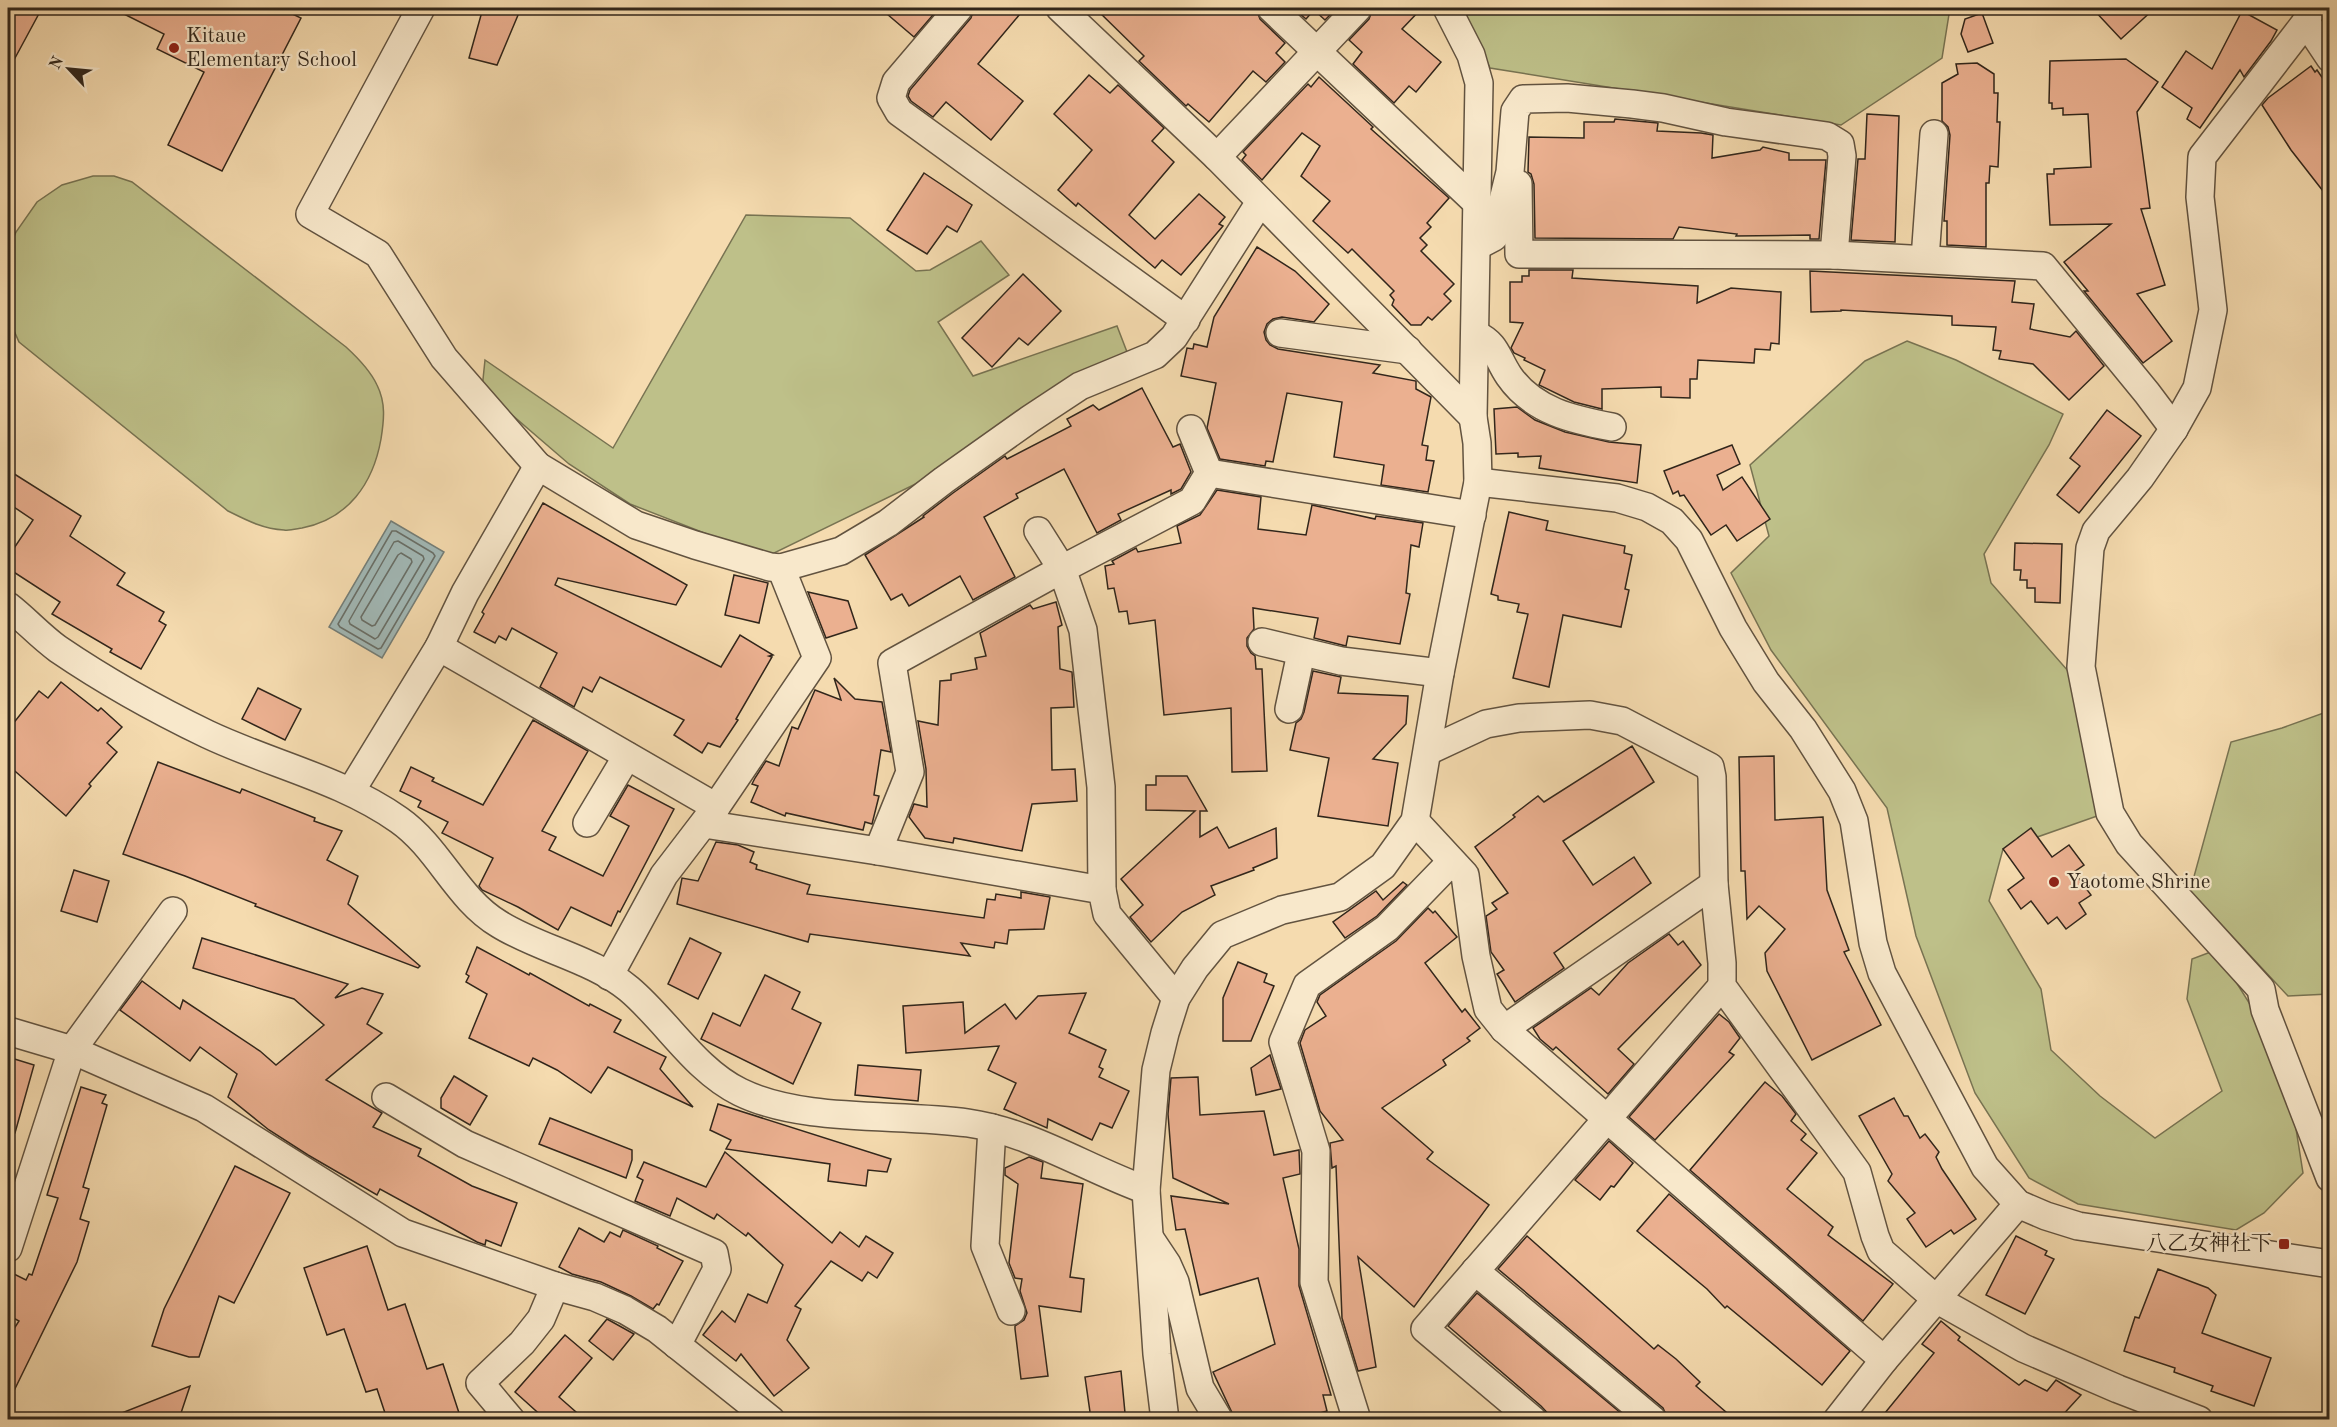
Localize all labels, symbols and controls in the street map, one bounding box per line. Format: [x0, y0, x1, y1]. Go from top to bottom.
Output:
place label: Kitaue Elementary School [186, 26, 357, 71]
north arrow [39, 39, 99, 99]
marker: Kitaue Elementary School [167, 41, 181, 55]
text: N [47, 54, 68, 72]
place label: Yaotome Shrine [2066, 872, 2210, 893]
marker: Yaotome Shrine [2047, 875, 2061, 889]
place label: 八乙女神社下 [2146, 1232, 2272, 1255]
marker: 八乙女神社下 [2277, 1237, 2291, 1251]

